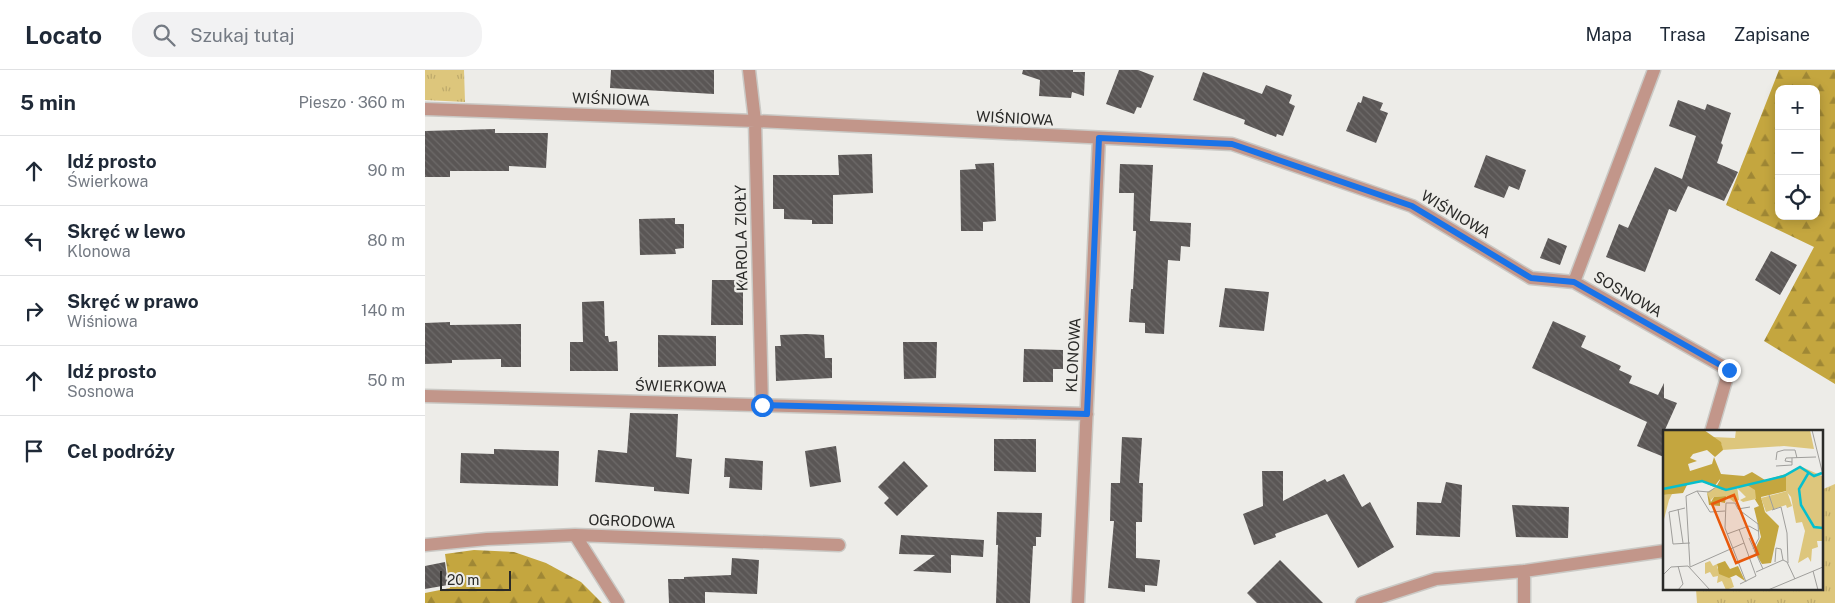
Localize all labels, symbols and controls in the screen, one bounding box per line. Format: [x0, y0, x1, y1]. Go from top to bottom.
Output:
search box [132, 12, 482, 57]
text: Locato [25, 21, 102, 49]
icon: search [150, 21, 178, 49]
text: Szukaj tutaj [190, 24, 295, 46]
text: Mapa [1585, 24, 1632, 45]
text: Trasa [1660, 24, 1706, 45]
text: Zapisane [1734, 24, 1810, 45]
map controls [1775, 85, 1820, 220]
button: + [1775, 85, 1820, 130]
street label: WIŚNIOWA [572, 88, 651, 109]
text: 5 min [20, 90, 76, 115]
text: Pieszo · 360 m [299, 93, 405, 112]
street label: WIŚNIOWA [976, 106, 1055, 129]
button: − [1775, 130, 1820, 175]
text: Idź prosto [67, 150, 157, 172]
icon: ahead [20, 157, 48, 185]
text: 90 m [368, 161, 405, 180]
text: Świerkowa [67, 172, 148, 191]
button: locate [1775, 175, 1820, 220]
street label: KAROLA ZIOŁY [732, 185, 750, 291]
street label: WIŚNIOWA [1418, 186, 1495, 242]
text: Skręć w lewo [67, 220, 186, 242]
icon: left [20, 227, 48, 255]
text: 80 m [367, 231, 405, 250]
text: Klonowa [67, 242, 131, 261]
street label: SOSNOWA [1591, 268, 1666, 321]
text: Skręć w prawo [67, 290, 199, 312]
icon: right [20, 297, 48, 325]
text: 140 m [361, 301, 405, 320]
text: Wiśniowa [67, 312, 138, 331]
street label: KLONOWA [1063, 317, 1083, 393]
route end [1718, 359, 1741, 382]
text: Idź prosto [67, 360, 157, 382]
icon: ahead [20, 367, 48, 395]
text: 50 m [367, 371, 405, 390]
street label: ŚWIERKOWA [635, 376, 728, 395]
text: Sosnowa [67, 382, 134, 401]
route start [751, 394, 774, 417]
inset map [1663, 430, 1823, 590]
icon: arrive [20, 437, 48, 465]
text: Cel podróży [67, 440, 175, 462]
street label: OGRODOWA [588, 511, 676, 531]
scale bar [440, 568, 511, 591]
text: 20 m [447, 572, 479, 588]

